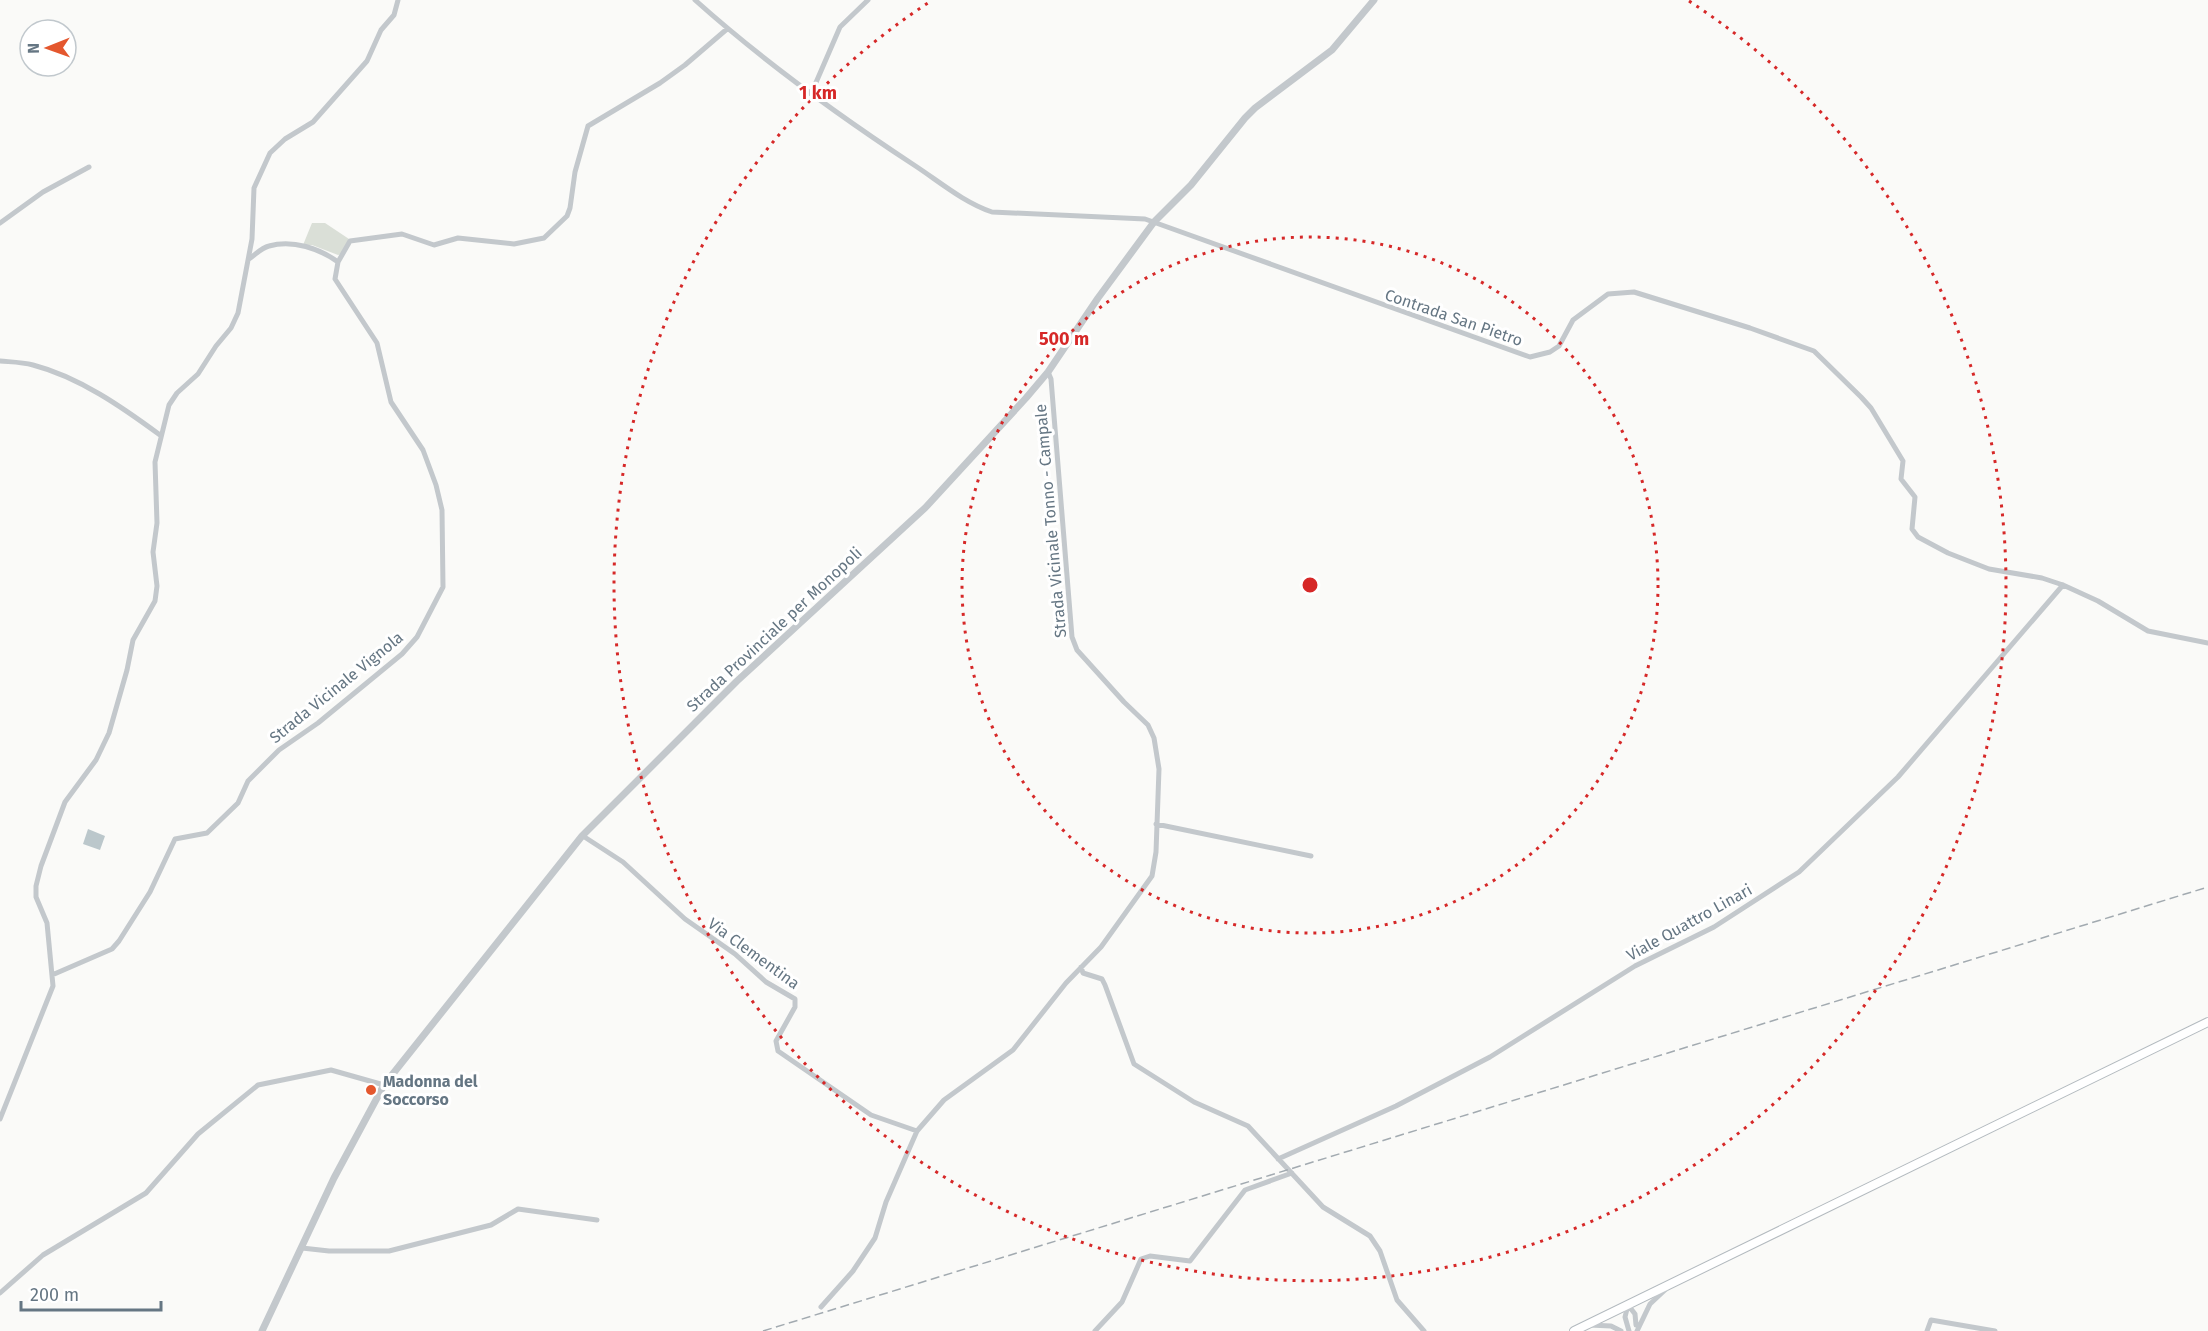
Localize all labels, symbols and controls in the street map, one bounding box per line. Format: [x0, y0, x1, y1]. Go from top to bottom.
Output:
north arrow [18, 18, 78, 78]
text: N [24, 43, 43, 54]
text: 1 km [799, 82, 837, 104]
street label: Contrada San Pietro [1382, 285, 1525, 350]
text: 500 m [1039, 328, 1089, 350]
street label: Strada Vicinale Tonno - Campale [1031, 403, 1070, 639]
street label: Strada Provinciale per Monopoli [683, 543, 866, 716]
centre of rings [1300, 575, 1320, 595]
street label: Strada Vicinale Vignola [266, 628, 407, 747]
street label: Viale Quattro Linari [1623, 880, 1755, 965]
street label: Via Clementina [704, 914, 803, 993]
place label: Madonna del Soccorso [383, 1072, 478, 1109]
marker: Madonna del Soccorso [364, 1083, 378, 1097]
scale bar [21, 1274, 160, 1312]
text: 200 m [30, 1284, 79, 1306]

